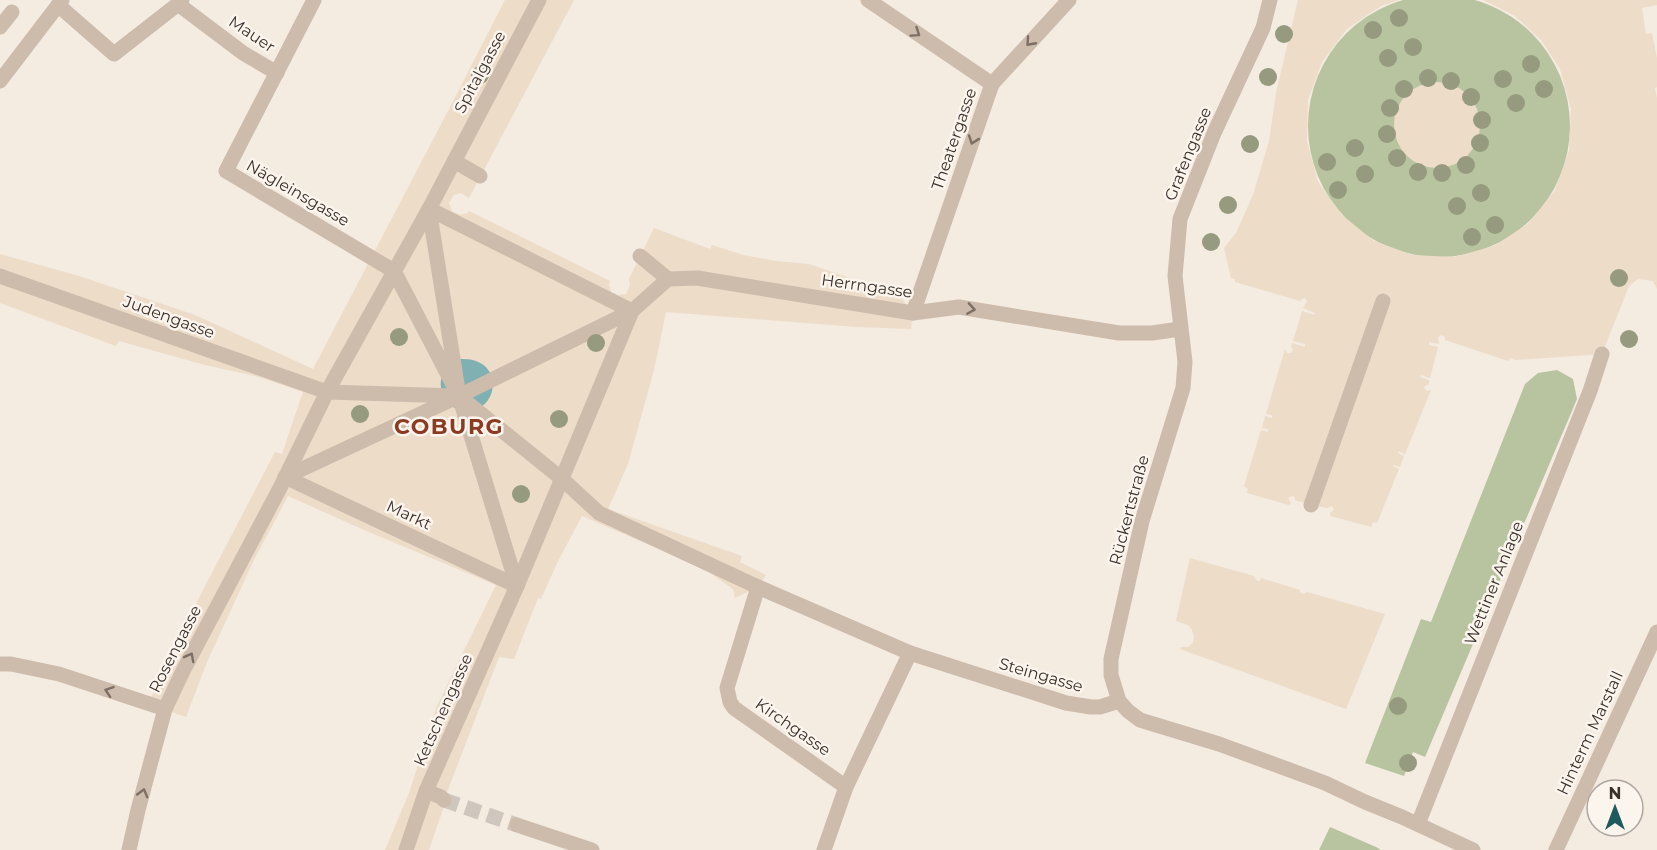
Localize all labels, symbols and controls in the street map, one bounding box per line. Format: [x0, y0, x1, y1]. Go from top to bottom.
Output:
street label: Mauer [225, 12, 279, 56]
one-way arrow [910, 26, 921, 37]
street label: Spitalgasse [450, 28, 510, 116]
one-way arrow [1026, 36, 1037, 46]
street label: Theatergasse [928, 85, 980, 193]
street label: Grafengasse [1161, 105, 1215, 203]
one-way arrow [967, 134, 980, 144]
street label: Nägleinsgasse [243, 156, 353, 230]
street label: Herrngasse [820, 270, 914, 302]
street label: Judengasse [120, 291, 217, 342]
one-way arrow [966, 302, 975, 314]
district label: COBURG [394, 413, 504, 440]
street label: Rückertstraße [1105, 453, 1153, 567]
street label: Markt [384, 496, 435, 534]
street label: Wettiner Anlage [1461, 519, 1527, 647]
street label: Rosengasse [145, 602, 205, 696]
street label: Ketschengasse [410, 651, 476, 769]
one-way arrow [183, 652, 194, 663]
street label: Steingasse [997, 654, 1085, 696]
street label: Hinterm Marstall [1553, 668, 1627, 798]
one-way arrow [104, 686, 115, 698]
street label: Kirchgasse [752, 694, 834, 760]
north arrow [1585, 778, 1645, 838]
text: N [1609, 784, 1621, 803]
one-way arrow [135, 788, 148, 798]

